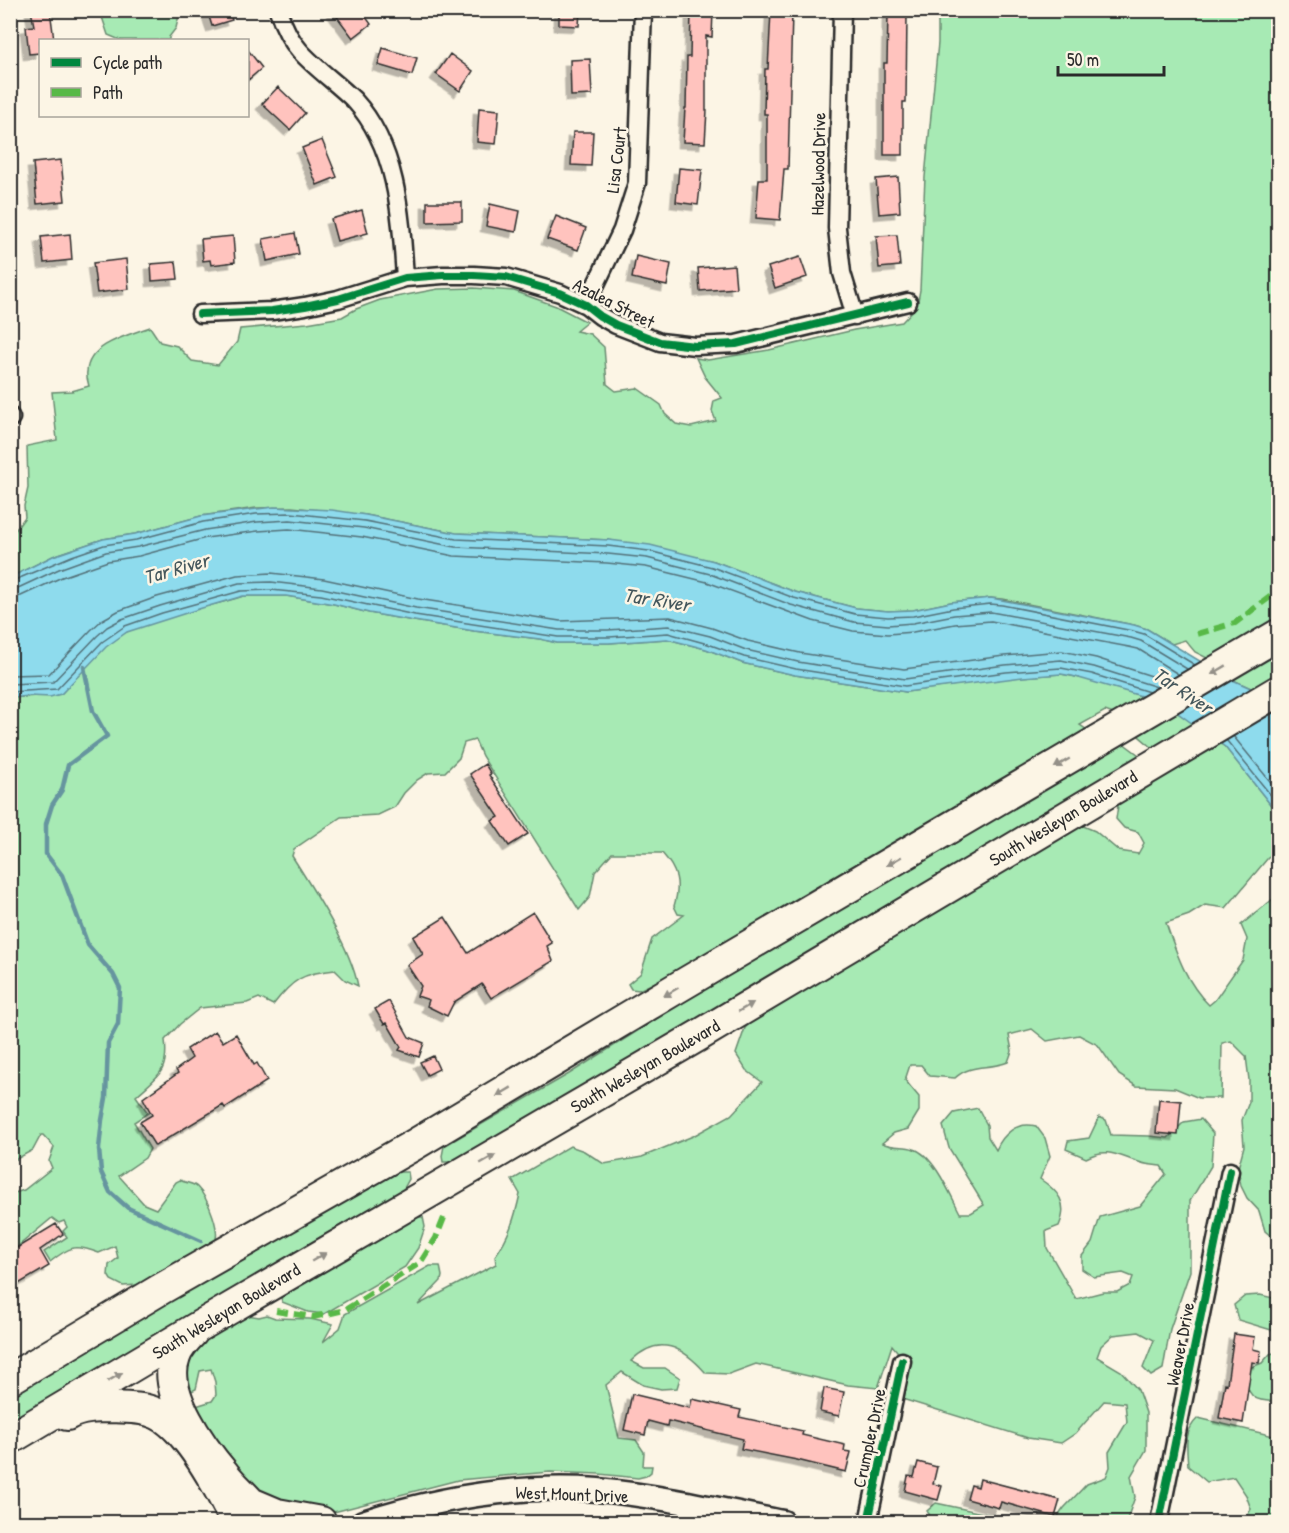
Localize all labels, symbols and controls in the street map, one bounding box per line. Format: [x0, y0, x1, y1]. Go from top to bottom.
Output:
legend [39, 39, 249, 117]
scale bar [1058, 39, 1164, 77]
text: 50 m [1067, 47, 1099, 72]
text: Cycle path [93, 50, 163, 75]
text: Path [93, 80, 123, 105]
street label: Hazelwood Drive [805, 112, 831, 216]
street label: Lisa Court [600, 125, 633, 194]
street label: Azalea Street [569, 272, 660, 335]
water label: Tar River [140, 545, 214, 590]
water label: Tar River [622, 580, 694, 618]
water label: Tar River [1148, 660, 1220, 721]
one-way arrow [1210, 665, 1227, 675]
one-way arrow [1053, 758, 1070, 768]
street label: South Wesleyan Boulevard [984, 764, 1142, 872]
one-way arrow [886, 856, 902, 867]
one-way arrow [663, 986, 679, 997]
one-way arrow [738, 1001, 754, 1012]
street label: South Wesleyan Boulevard [566, 1013, 724, 1119]
one-way arrow [496, 1086, 512, 1097]
one-way arrow [480, 1154, 497, 1164]
one-way arrow [311, 1251, 327, 1262]
street label: South Wesleyan Boulevard [147, 1257, 305, 1365]
street label: Weaver Drive [1160, 1300, 1200, 1388]
one-way arrow [107, 1372, 123, 1383]
street label: Crumpler Drive [846, 1386, 892, 1490]
street label: West Mount Drive [515, 1480, 629, 1508]

